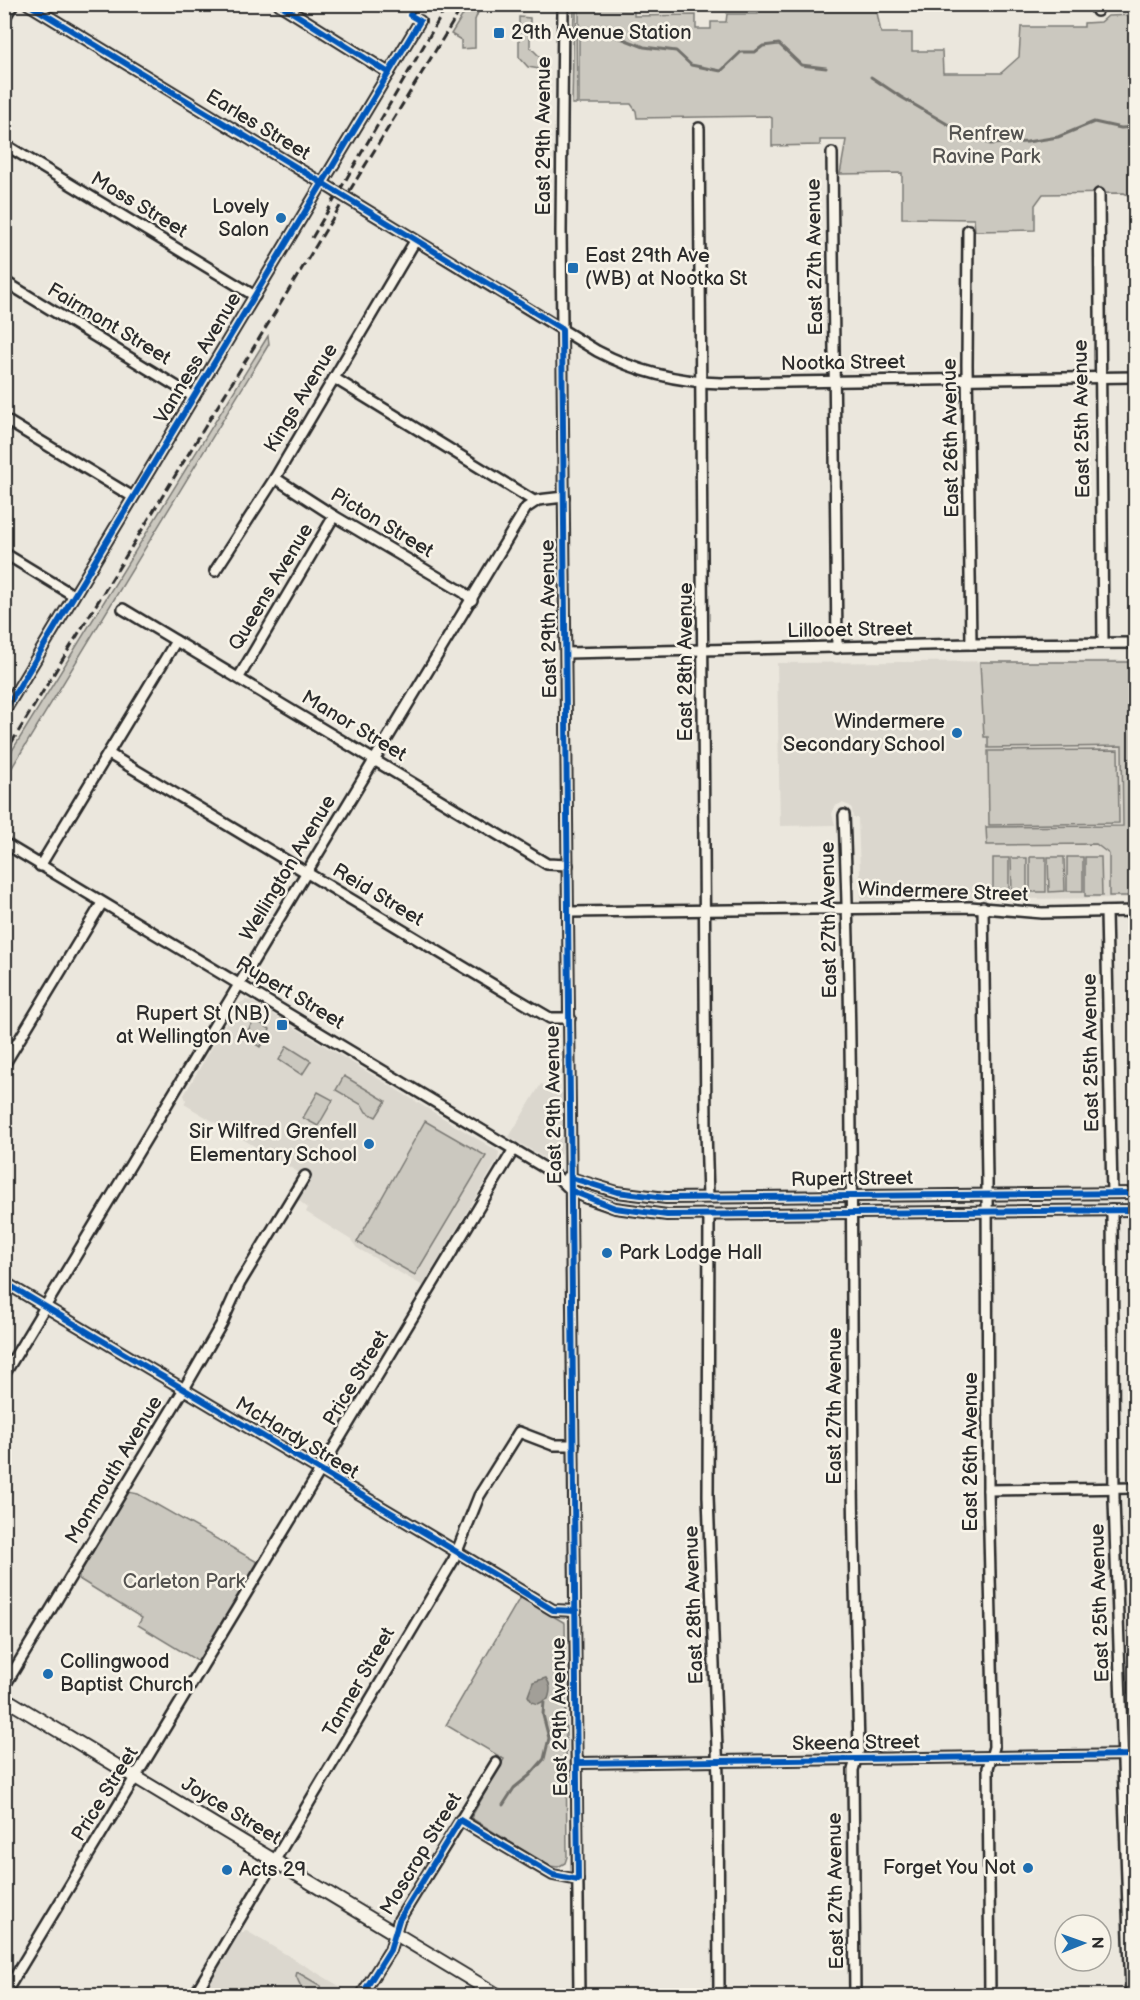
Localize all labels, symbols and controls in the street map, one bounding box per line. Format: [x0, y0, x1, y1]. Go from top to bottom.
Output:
place label: 29th Avenue Station [511, 21, 692, 45]
marker: 29th Avenue Station [492, 26, 506, 40]
street label: East 29th Avenue [532, 56, 556, 216]
street label: Earles Street [201, 84, 315, 166]
park label: Renfrew Ravine Park [932, 122, 1040, 169]
street label: Moss Street [86, 167, 192, 243]
street label: East 27th Avenue [802, 178, 828, 336]
place label: Lovely Salon [212, 195, 269, 242]
marker: Lovely Salon [274, 211, 288, 225]
place label: East 29th Ave (WB) at Nootka St [585, 244, 747, 291]
marker: East 29th Ave (WB) at Nootka St [566, 261, 580, 275]
street label: Fairmont Street [43, 278, 175, 370]
street label: Vanness Avenue [149, 288, 247, 428]
street label: Kings Avenue [259, 339, 343, 457]
street label: East 25th Avenue [1069, 339, 1095, 499]
street label: Nootka Street [781, 350, 905, 376]
street label: East 26th Avenue [938, 358, 964, 518]
street label: Picton Street [326, 483, 438, 563]
street label: Queens Avenue [224, 519, 318, 655]
street label: East 29th Avenue [536, 539, 562, 699]
street label: East 28th Avenue [674, 582, 698, 742]
street label: Lillooet Street [787, 617, 913, 643]
street label: Manor Street [297, 685, 411, 767]
place label: Windermere Secondary School [783, 710, 945, 757]
marker: Windermere Secondary School [950, 726, 964, 740]
street label: Wellington Avenue [235, 791, 341, 945]
street label: East 27th Avenue [816, 841, 842, 999]
street label: Reid Street [328, 858, 428, 932]
street label: Windermere Street [857, 877, 1029, 907]
street label: Rupert Street [231, 951, 349, 1035]
street label: East 25th Avenue [1078, 973, 1104, 1133]
place label: Rupert St (NB) at Wellington Ave [116, 1002, 270, 1049]
marker: Rupert St (NB) at Wellington Ave [275, 1018, 289, 1032]
street label: East 29th Avenue [541, 1025, 567, 1185]
place label: Sir Wilfred Grenfell Elementary School [189, 1120, 357, 1167]
marker: Sir Wilfred Grenfell Elementary School [362, 1137, 376, 1151]
street label: Rupert Street [791, 1166, 913, 1192]
place label: Park Lodge Hall [619, 1241, 762, 1265]
marker: Park Lodge Hall [600, 1246, 614, 1260]
street label: Price Street [318, 1326, 394, 1430]
street label: East 27th Avenue [823, 1327, 847, 1485]
street label: East 26th Avenue [959, 1372, 983, 1532]
street label: Monmouth Avenue [60, 1392, 168, 1548]
street label: McHardy Street [231, 1392, 363, 1484]
street label: East 25th Avenue [1085, 1523, 1115, 1683]
street label: East 28th Avenue [679, 1525, 709, 1685]
park label: Carleton Park [123, 1570, 246, 1594]
street label: Tanner Street [318, 1623, 400, 1741]
street label: East 29th Avenue [547, 1637, 573, 1797]
place label: Collingwood Baptist Church [60, 1650, 193, 1697]
marker: Collingwood Baptist Church [41, 1667, 55, 1681]
street label: Skeena Street [792, 1730, 920, 1756]
street label: Price Street [66, 1742, 144, 1846]
street label: Joyce Street [177, 1772, 285, 1850]
street label: Moscrop Street [375, 1788, 467, 1920]
street label: East 27th Avenue [823, 1812, 849, 1970]
place label: Forget You Not [883, 1856, 1016, 1880]
place label: Acts 29 [239, 1858, 306, 1882]
marker: Forget You Not [1021, 1861, 1035, 1875]
marker: Acts 29 [220, 1863, 234, 1877]
north arrow [1053, 1913, 1113, 1973]
text: N [1087, 1937, 1106, 1949]

